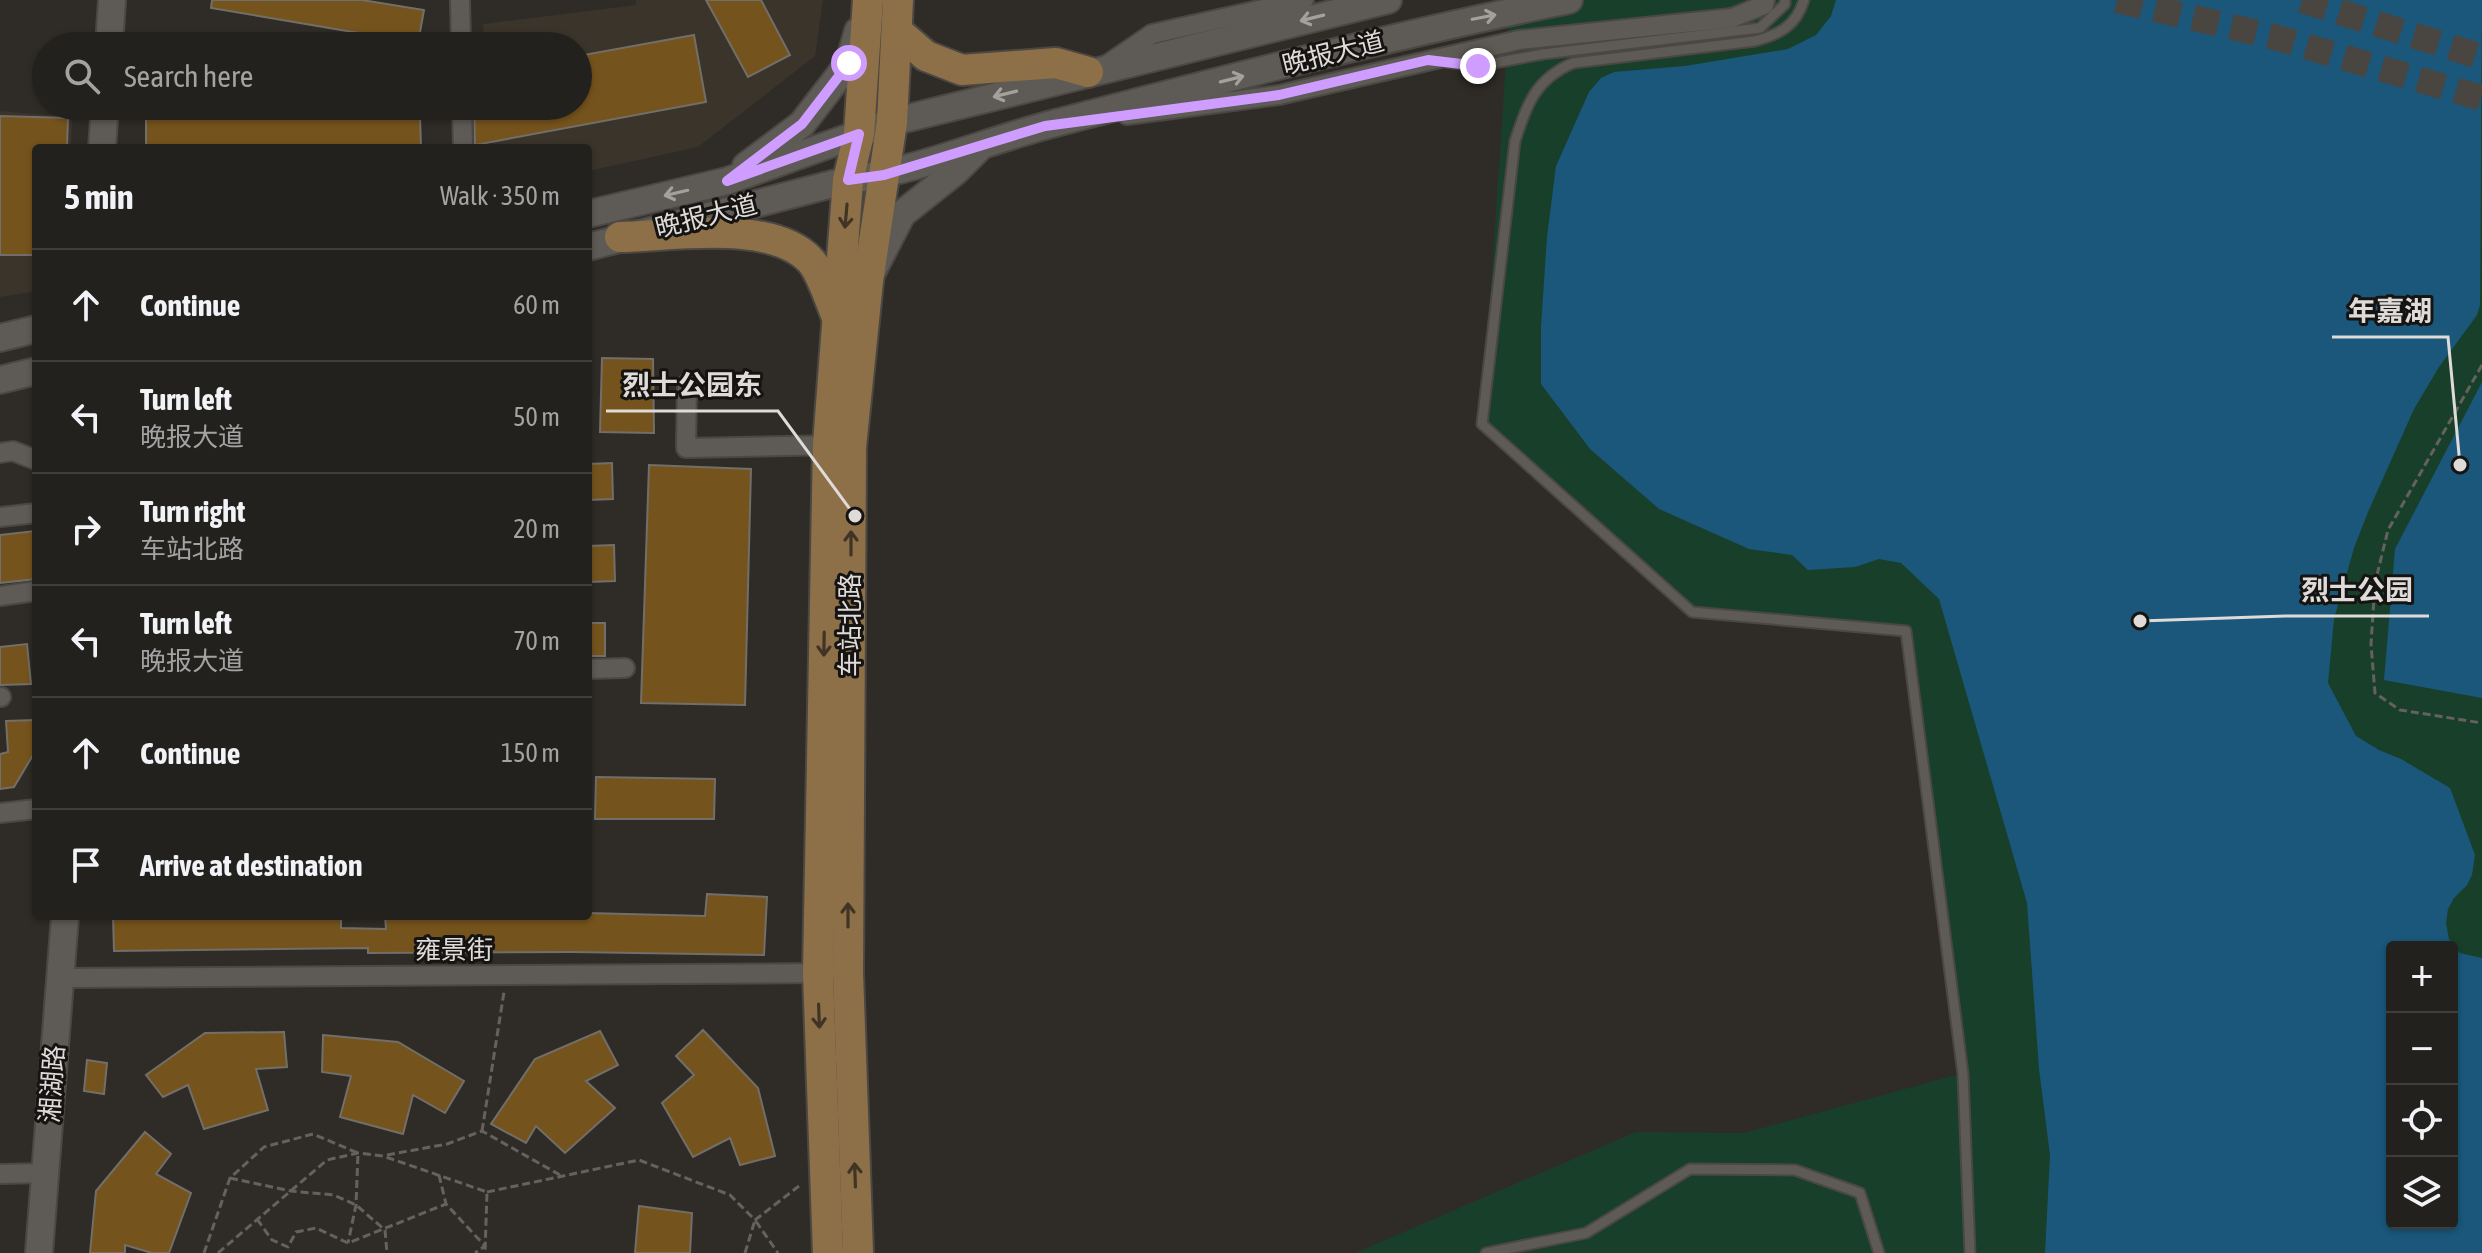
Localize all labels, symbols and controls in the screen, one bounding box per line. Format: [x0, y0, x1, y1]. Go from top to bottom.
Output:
one-way arrow [1471, 9, 1497, 24]
one-way arrow [1299, 12, 1325, 27]
street label: 晚报大道 [1279, 26, 1387, 80]
search box [32, 32, 592, 120]
route start [831, 45, 867, 81]
route end [1460, 48, 1496, 84]
icon: search [60, 54, 104, 98]
text: Search here [124, 59, 253, 93]
one-way arrow [1218, 70, 1244, 85]
one-way arrow [992, 87, 1018, 102]
text: 5 min [64, 177, 133, 216]
text: Walk · 350 m [440, 181, 560, 211]
one-way arrow [664, 186, 689, 201]
street label: 晚报大道 [652, 189, 760, 243]
one-way arrow [838, 203, 853, 229]
icon: ahead [64, 283, 108, 327]
callout: 年嘉湖 [2332, 285, 2448, 337]
text: Continue [140, 288, 240, 322]
text: 60 m [513, 290, 560, 320]
text: 年嘉湖 [2348, 295, 2432, 327]
callout: 烈士公园东 [606, 359, 778, 411]
text: 烈士公园东 [622, 369, 762, 401]
text: Turn left [140, 382, 232, 416]
icon: left [64, 395, 108, 439]
text: 50 m [513, 402, 560, 432]
text: 晚报大道 [140, 422, 244, 452]
text: Turn right [140, 494, 246, 528]
icon: right [64, 507, 108, 551]
text: 20 m [513, 514, 560, 544]
one-way arrow [843, 530, 859, 557]
text: 车站北路 [140, 534, 244, 564]
callout: 烈士公园 [2285, 564, 2429, 616]
street label: 车站北路 [835, 573, 865, 677]
text: 烈士公园 [2301, 574, 2413, 606]
text: Turn left [140, 606, 232, 640]
icon: left [64, 619, 108, 663]
text: 70 m [513, 626, 560, 656]
one-way arrow [816, 630, 832, 657]
text: 晚报大道 [140, 646, 244, 676]
icon: ahead [64, 731, 108, 775]
text: Continue [140, 736, 240, 770]
text: 150 m [501, 738, 560, 768]
icon: arrive [64, 843, 108, 887]
text: Arrive at destination [140, 848, 362, 882]
one-way arrow [840, 902, 856, 929]
street label: 雍景街 [415, 935, 493, 965]
map controls [2386, 941, 2458, 1229]
button: + [2386, 941, 2458, 1013]
one-way arrow [812, 1002, 827, 1029]
button: − [2386, 1013, 2458, 1085]
street label: 湘湖路 [34, 1044, 70, 1124]
button: locate [2386, 1085, 2458, 1157]
button: layers [2386, 1157, 2458, 1229]
one-way arrow [848, 1162, 863, 1189]

